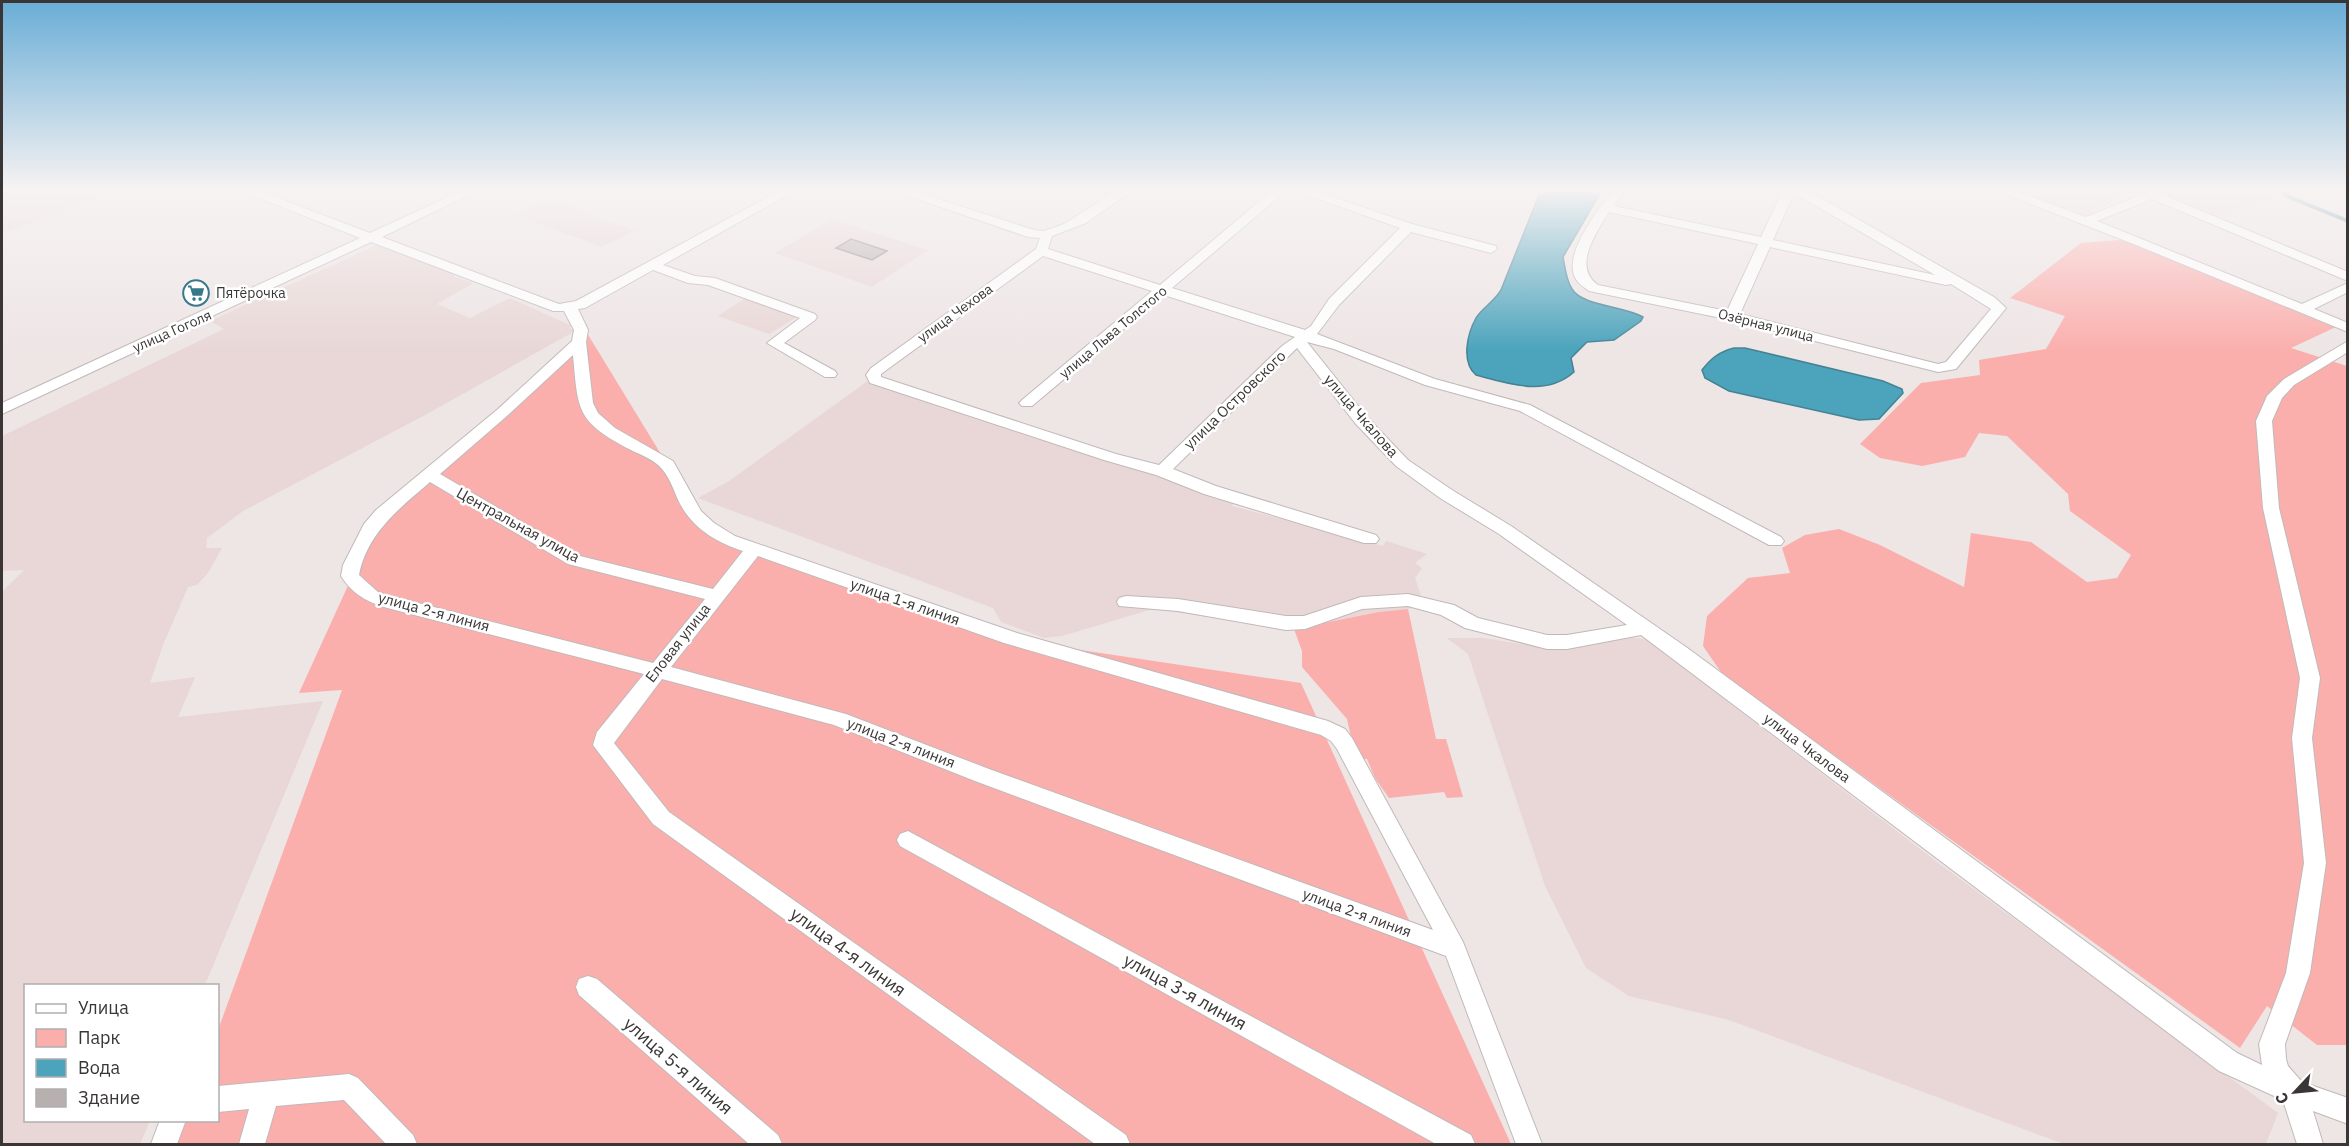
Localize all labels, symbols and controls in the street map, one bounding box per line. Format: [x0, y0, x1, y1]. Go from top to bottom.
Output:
supermarket icon: Пятёрочка [181, 278, 211, 308]
street label: улица Чехова [914, 279, 997, 346]
street label: улица Льва Толстого [1055, 282, 1171, 382]
place label: Пятёрочка [216, 284, 286, 302]
street label: Озёрная улица [1716, 304, 1816, 346]
street label: улица Гоголя [130, 306, 214, 356]
street label: улица Островского [1180, 346, 1290, 453]
street label: улица Чкалова [1320, 370, 1403, 461]
street label: Центральная улица [453, 483, 583, 566]
street label: улица 1-я линия [848, 574, 962, 629]
street label: улица 2-я линия [376, 588, 492, 636]
street label: Еловая улица [641, 599, 714, 686]
street label: улица Чкалова [1760, 709, 1855, 787]
street label: улица 2-я линия [844, 713, 958, 772]
street label: улица 2-я линия [1300, 884, 1414, 941]
street label: улица 4-я линия [786, 902, 911, 1001]
street label: улица 3-я линия [1120, 948, 1251, 1035]
legend [24, 984, 219, 1122]
text: Улица [78, 996, 129, 1019]
street label: улица 5-я линия [619, 1012, 738, 1119]
text: Парк [78, 1026, 121, 1049]
text: Вода [78, 1056, 121, 1079]
north arrow [2265, 1062, 2325, 1122]
text: Здание [78, 1086, 140, 1109]
text: С [2270, 1090, 2293, 1108]

